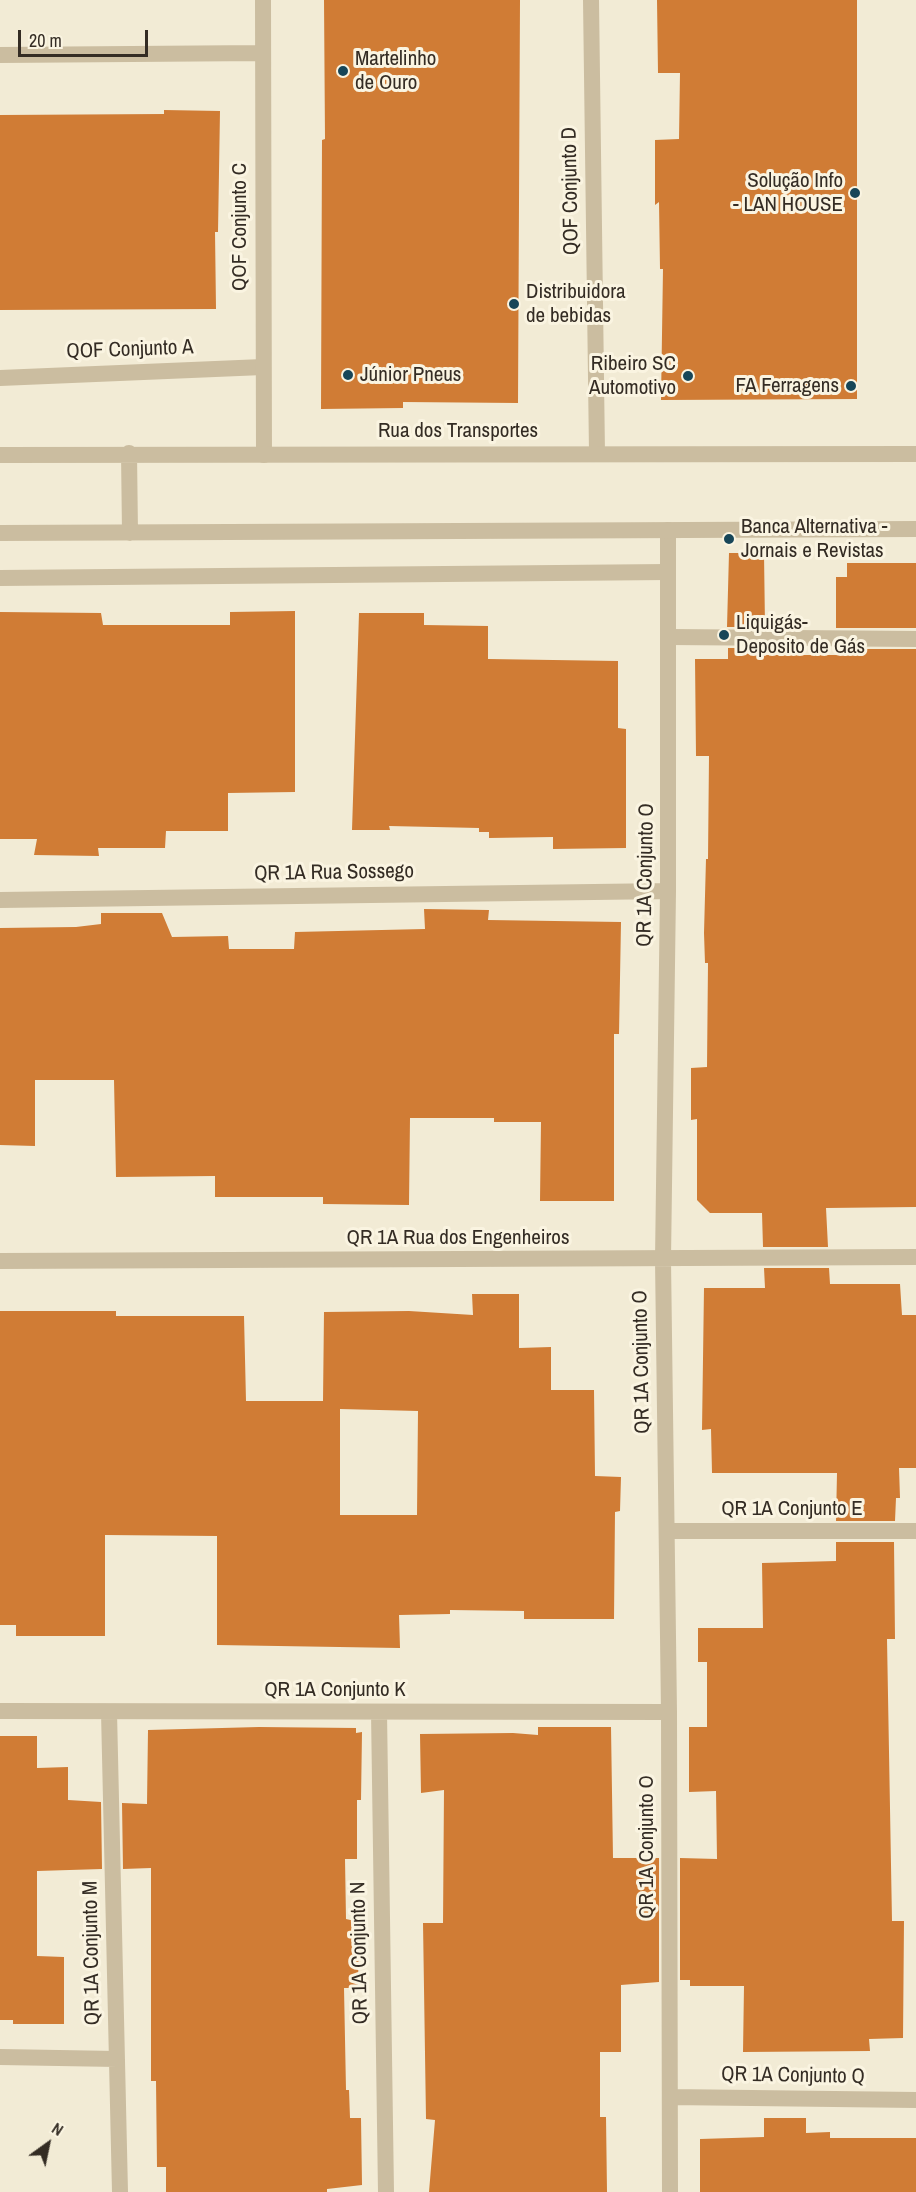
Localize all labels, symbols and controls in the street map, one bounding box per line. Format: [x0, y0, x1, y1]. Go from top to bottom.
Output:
scale bar [21, 18, 152, 56]
text: 20 m [29, 28, 62, 53]
place label: Martelinho de Ouro [355, 46, 436, 96]
marker: Martelinho de Ouro [336, 64, 350, 78]
street label: QOF Conjunto D [557, 127, 585, 255]
street label: QOF Conjunto C [227, 163, 253, 291]
place label: Solução Info - LAN HOUSE [733, 168, 843, 218]
marker: Solução Info - LAN HOUSE [848, 186, 862, 200]
place label: Distribuidora de bebidas [526, 279, 626, 329]
marker: Distribuidora de bebidas [507, 297, 521, 311]
street label: QOF Conjunto A [66, 335, 194, 365]
place label: Ribeiro SC Automotivo [589, 351, 676, 401]
place label: Júnior Pneus [360, 362, 461, 388]
marker: Júnior Pneus [341, 368, 355, 382]
marker: Ribeiro SC Automotivo [681, 369, 695, 383]
place label: FA Ferragens [736, 373, 839, 399]
marker: FA Ferragens [844, 379, 858, 393]
street label: Rua dos Transportes [378, 418, 538, 444]
place label: Banca Alternativa - Jornais e Revistas [741, 514, 887, 564]
marker: Banca Alternativa - Jornais e Revistas [722, 532, 736, 546]
place label: Liquigás- Deposito de Gás [736, 610, 865, 660]
marker: Liquigás- Deposito de Gás [717, 628, 731, 642]
street label: QR 1A Conjunto O [632, 803, 660, 947]
street label: QR 1A Rua Sossego [254, 859, 414, 887]
street label: QR 1A Rua dos Engenheiros [346, 1225, 570, 1251]
street label: QR 1A Conjunto O [628, 1290, 656, 1434]
street label: QR 1A Conjunto E [721, 1496, 863, 1522]
street label: QR 1A Conjunto K [264, 1677, 406, 1703]
street label: QR 1A Conjunto O [634, 1775, 660, 1919]
street label: QR 1A Conjunto M [78, 1881, 106, 2025]
street label: QR 1A Conjunto N [346, 1881, 374, 2025]
street label: QR 1A Conjunto Q [721, 2062, 865, 2090]
north arrow [18, 2114, 78, 2174]
text: N [48, 2117, 68, 2141]

